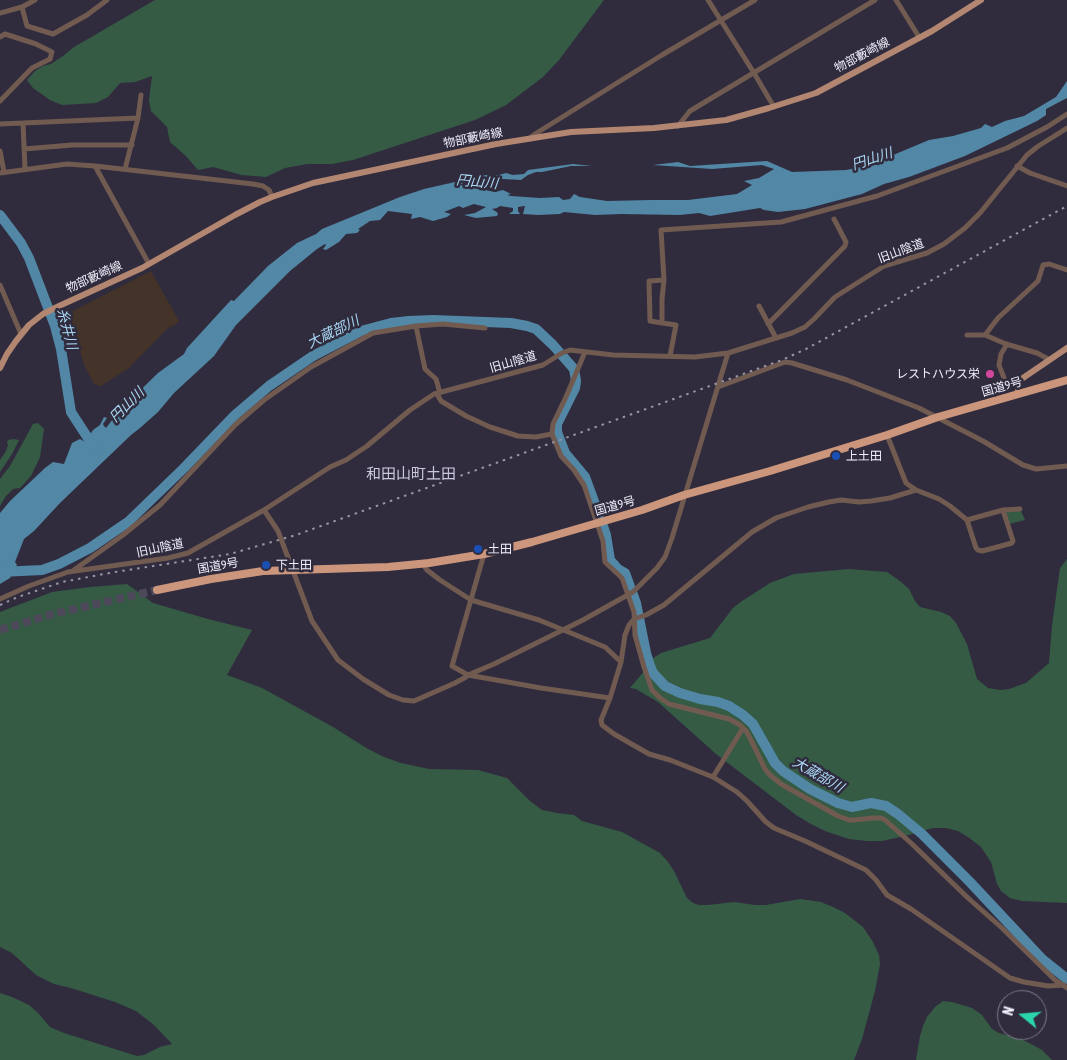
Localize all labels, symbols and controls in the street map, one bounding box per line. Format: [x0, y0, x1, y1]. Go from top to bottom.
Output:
street label: 物部藪崎線 [832, 35, 892, 75]
street label: 物部藪崎線 [442, 125, 504, 151]
water label: 円山川 [849, 145, 895, 173]
water label: 円山川 [455, 171, 499, 193]
street label: 旧山陰道 [876, 236, 926, 266]
street label: 物部藪崎線 [64, 258, 124, 296]
water label: 糸井川 [53, 307, 81, 351]
water label: 大蔵部川 [304, 312, 362, 352]
street label: 旧山陰道 [488, 348, 538, 376]
place label: レストハウス栄 [896, 367, 980, 381]
marker: レストハウス栄 [984, 368, 996, 380]
street label: 国道9号 [980, 374, 1024, 400]
water label: 円山川 [106, 384, 148, 426]
place label: 上土田 [846, 449, 882, 463]
marker: 上土田 [830, 450, 842, 462]
district label: 和田山町土田 [366, 465, 456, 483]
street label: 国道9号 [593, 493, 637, 519]
street label: 旧山陰道 [135, 536, 185, 560]
place label: 土田 [488, 542, 512, 556]
marker: 土田 [472, 543, 484, 555]
street label: 国道9号 [196, 555, 240, 577]
place label: 下土田 [276, 558, 312, 572]
marker: 下土田 [260, 559, 272, 571]
water label: 大蔵部川 [790, 754, 846, 796]
north arrow [997, 990, 1047, 1040]
text: N [1000, 1005, 1017, 1017]

